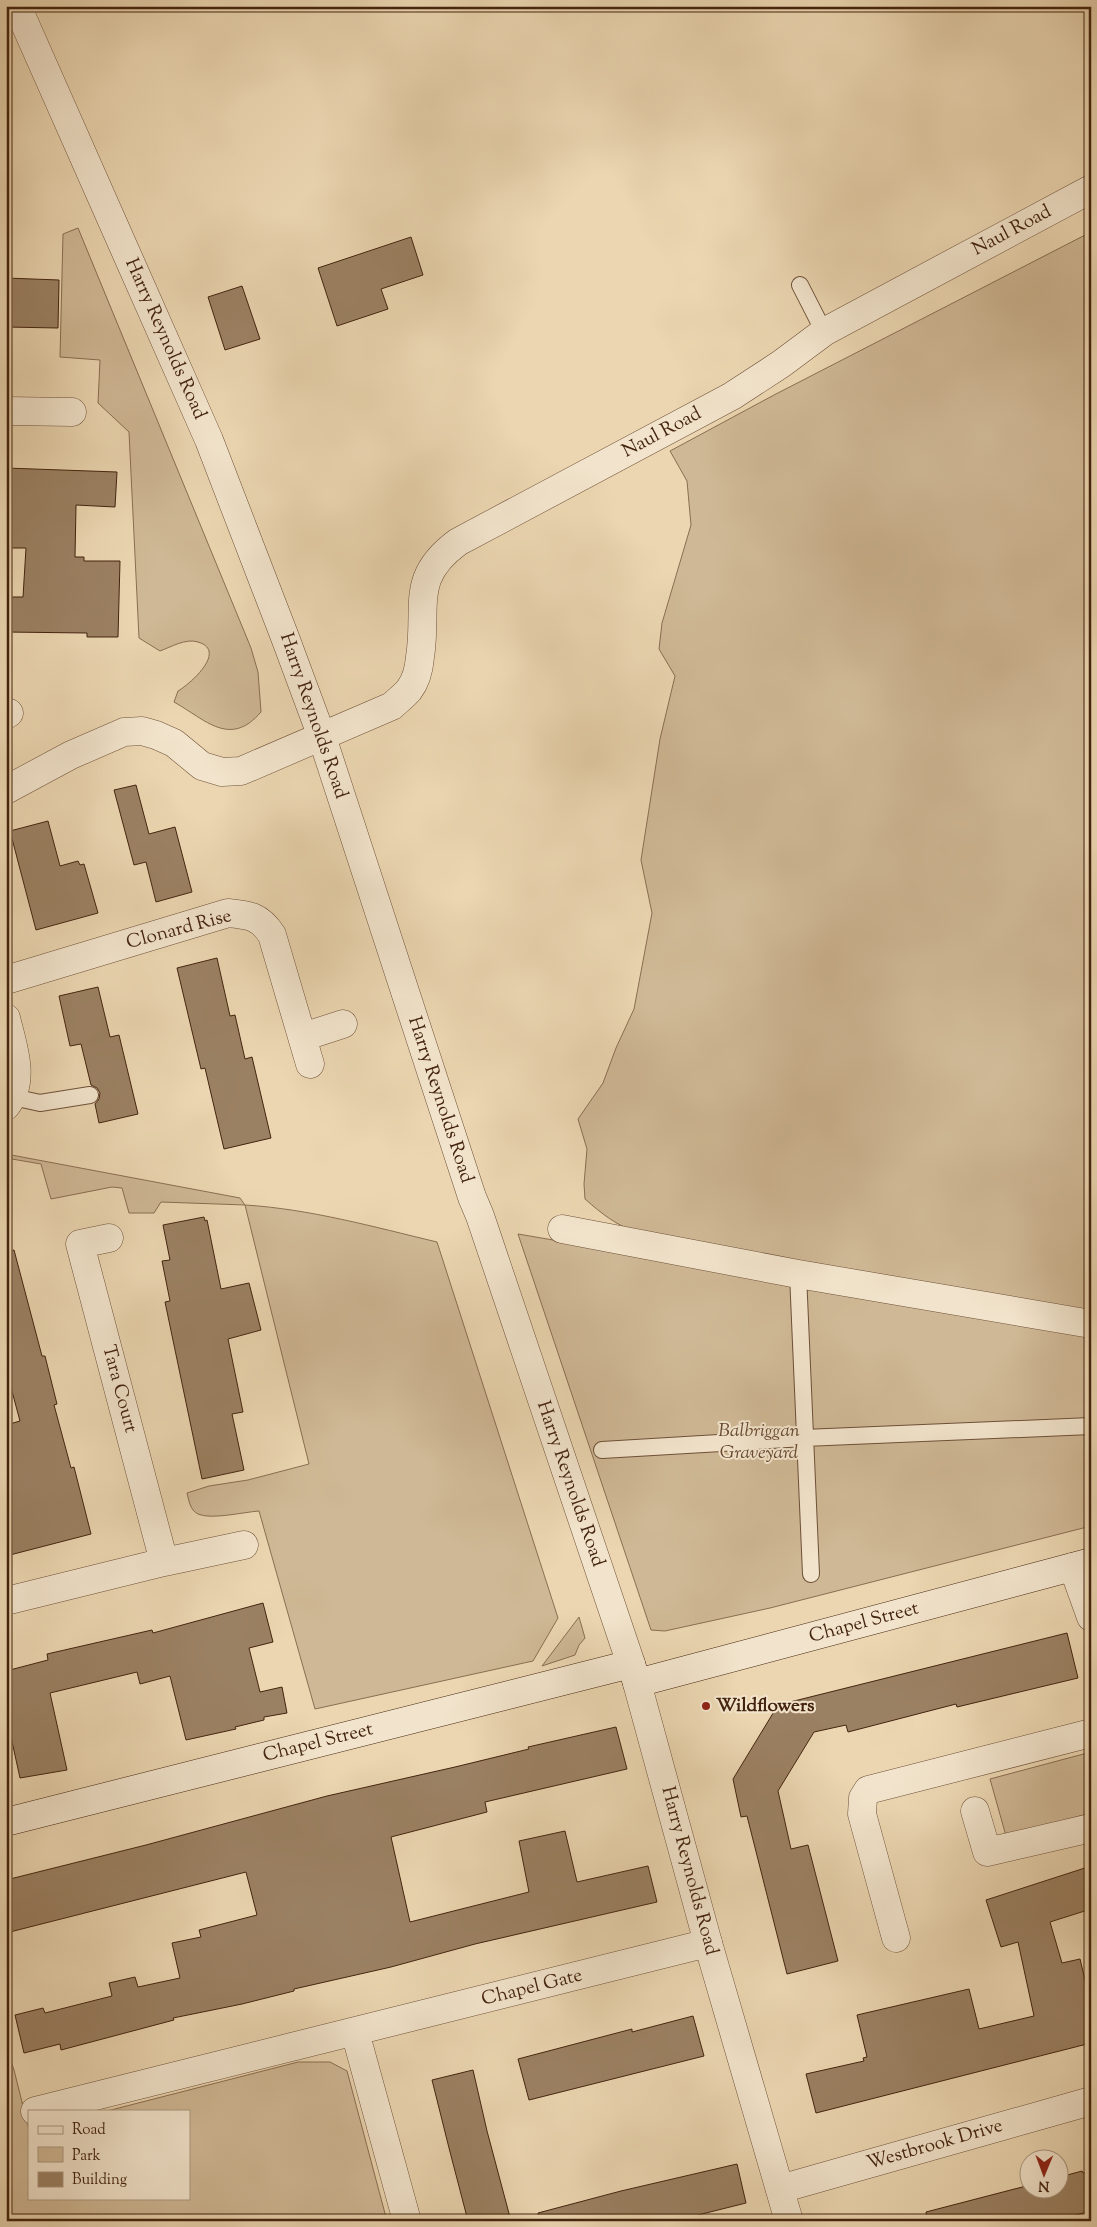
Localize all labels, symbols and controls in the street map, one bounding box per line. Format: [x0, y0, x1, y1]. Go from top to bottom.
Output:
street label: Naul Road [967, 199, 1057, 263]
street label: Harry Reynolds Road [117, 254, 213, 424]
street label: Naul Road [617, 401, 707, 465]
street label: Harry Reynolds Road [272, 629, 354, 803]
street label: Clonard Rise [123, 903, 235, 957]
street label: Harry Reynolds Road [400, 1013, 480, 1187]
street label: Tara Court [94, 1342, 144, 1436]
street label: Harry Reynolds Road [529, 1397, 611, 1571]
park label: Balbriggan Graveyard [718, 1418, 800, 1467]
street label: Chapel Street [806, 1595, 922, 1651]
place label: Wildflowers [716, 1693, 815, 1720]
marker: Wildflowers [700, 1700, 712, 1712]
street label: Chapel Street [260, 1716, 376, 1770]
street label: Harry Reynolds Road [653, 1784, 725, 1959]
street label: Chapel Gate [479, 1962, 585, 2014]
legend [28, 2110, 190, 2200]
street label: Westbrook Drive [864, 2113, 1006, 2177]
text: Road [72, 2120, 106, 2141]
text: Park [72, 2146, 101, 2167]
north arrow [1020, 2150, 1070, 2200]
text: Building [72, 2170, 127, 2191]
text: N [1038, 2175, 1050, 2195]

